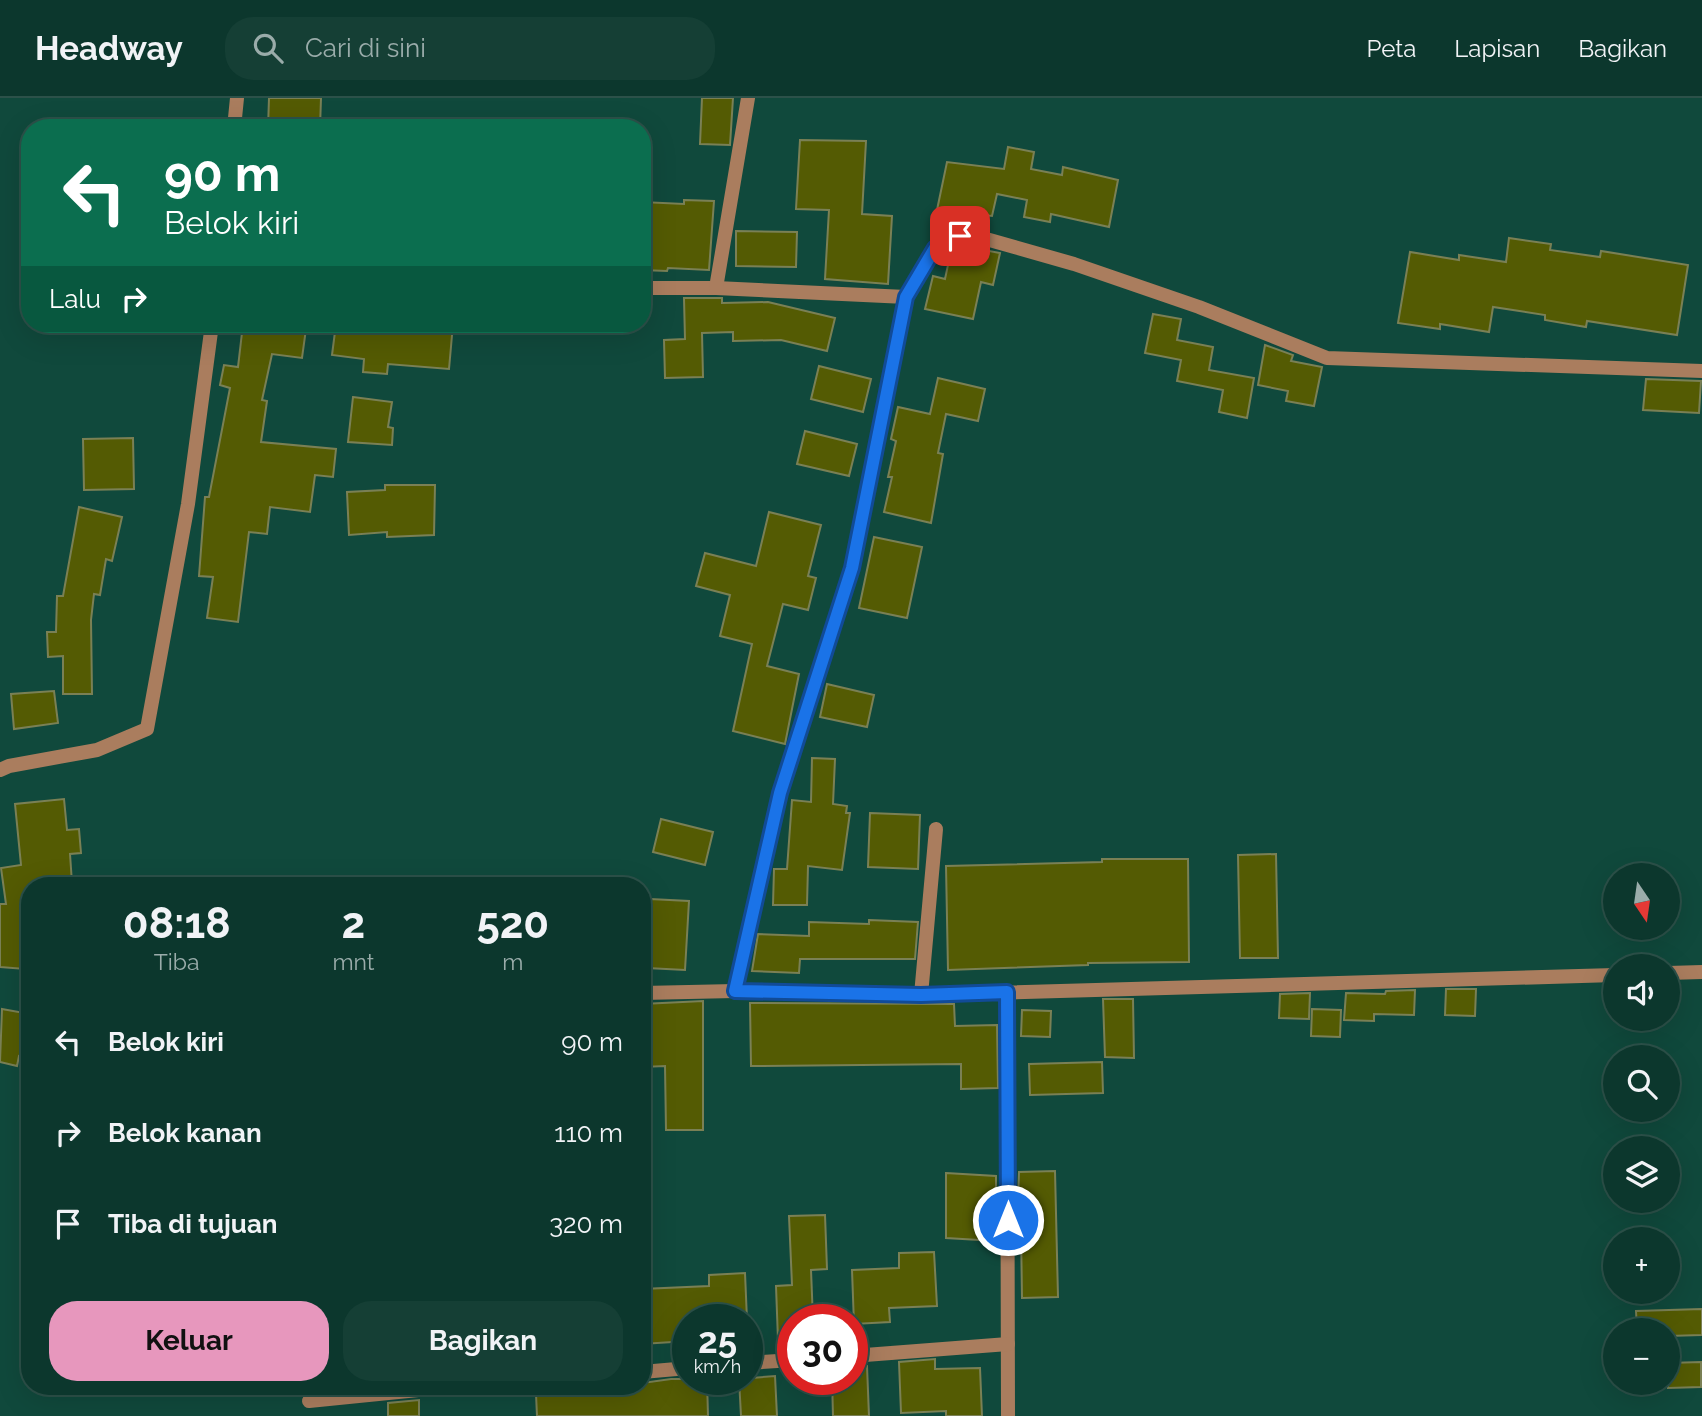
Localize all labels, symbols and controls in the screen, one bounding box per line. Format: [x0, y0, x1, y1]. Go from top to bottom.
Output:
search box [225, 17, 715, 80]
text: Headway [35, 29, 183, 68]
icon: search [249, 29, 287, 67]
text: Cari di sini [305, 33, 426, 63]
text: Peta [1367, 34, 1416, 63]
text: Lapisan [1454, 34, 1540, 63]
text: Bagikan [1578, 34, 1667, 63]
text: 90 m [164, 145, 280, 202]
icon: left [49, 147, 140, 238]
text: Belok kiri [164, 204, 299, 241]
pin [930, 206, 990, 266]
icon: arrive [941, 217, 979, 255]
icon: right [115, 280, 153, 318]
text: Lalu [49, 284, 101, 314]
north arrow [1603, 863, 1680, 940]
map controls [1603, 863, 1680, 1395]
text: 08:18 [123, 899, 231, 948]
text: 2 [342, 899, 365, 948]
text: 520 [476, 899, 549, 948]
text: Tiba [154, 948, 200, 975]
text: mnt [332, 948, 375, 975]
text: m [502, 948, 523, 975]
button: sound [1603, 954, 1680, 1031]
icon: left [49, 1023, 87, 1061]
text: Belok kiri [108, 1027, 224, 1057]
text: 90 m [561, 1027, 623, 1057]
button: search [1603, 1045, 1680, 1122]
icon: right [49, 1114, 87, 1152]
text: Belok kanan [108, 1118, 262, 1148]
text: 110 m [554, 1118, 623, 1148]
button: layers [1603, 1136, 1680, 1213]
position arrow [971, 1183, 1045, 1257]
icon: arrive [49, 1205, 87, 1243]
text: Tiba di tujuan [108, 1209, 278, 1239]
text: 320 m [549, 1209, 623, 1239]
button: + [1603, 1227, 1680, 1304]
button: Keluar [49, 1301, 329, 1381]
button: Bagikan [343, 1301, 623, 1381]
speed limit sign: 30 [777, 1304, 868, 1395]
button: − [1603, 1318, 1680, 1395]
text: 25 [698, 1320, 737, 1361]
text: km/h [694, 1356, 741, 1377]

